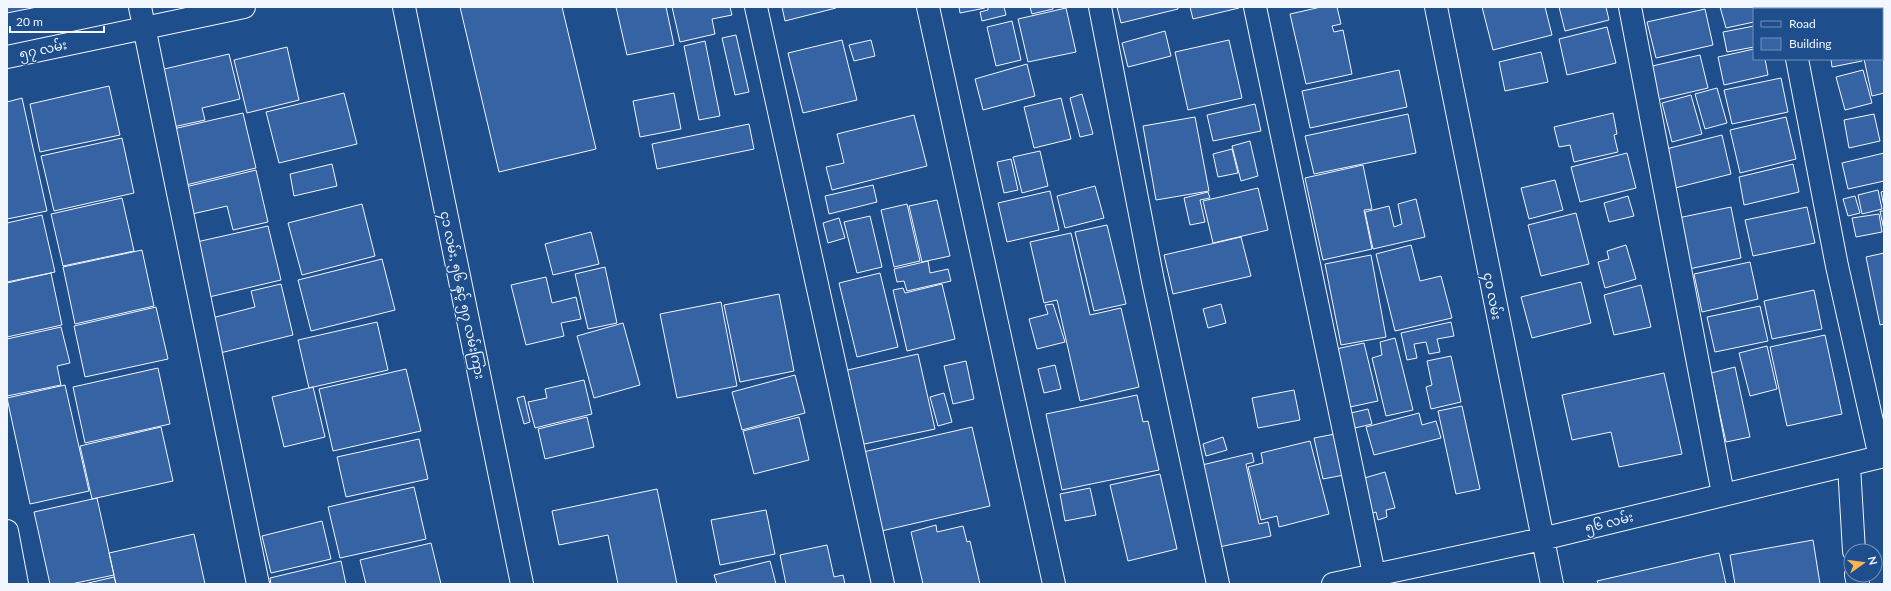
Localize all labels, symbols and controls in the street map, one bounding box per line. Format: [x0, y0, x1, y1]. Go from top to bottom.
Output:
scale bar [10, 8, 104, 34]
legend [1753, 8, 1883, 60]
text: 20 m [16, 14, 43, 29]
text: Road [1789, 16, 1816, 31]
street label: ၅၇ လမ်း [18, 36, 69, 65]
text: Building [1789, 36, 1832, 51]
street label: ၄၁ လမ်း, ၅၆ နှင့် ၅၇ လမ်းကြား [434, 209, 489, 381]
street label: ၄၀ လမ်း [1478, 271, 1505, 322]
street label: ၅၆ လမ်း [1583, 508, 1636, 539]
north arrow [1843, 543, 1883, 583]
text: N [1866, 555, 1881, 566]

